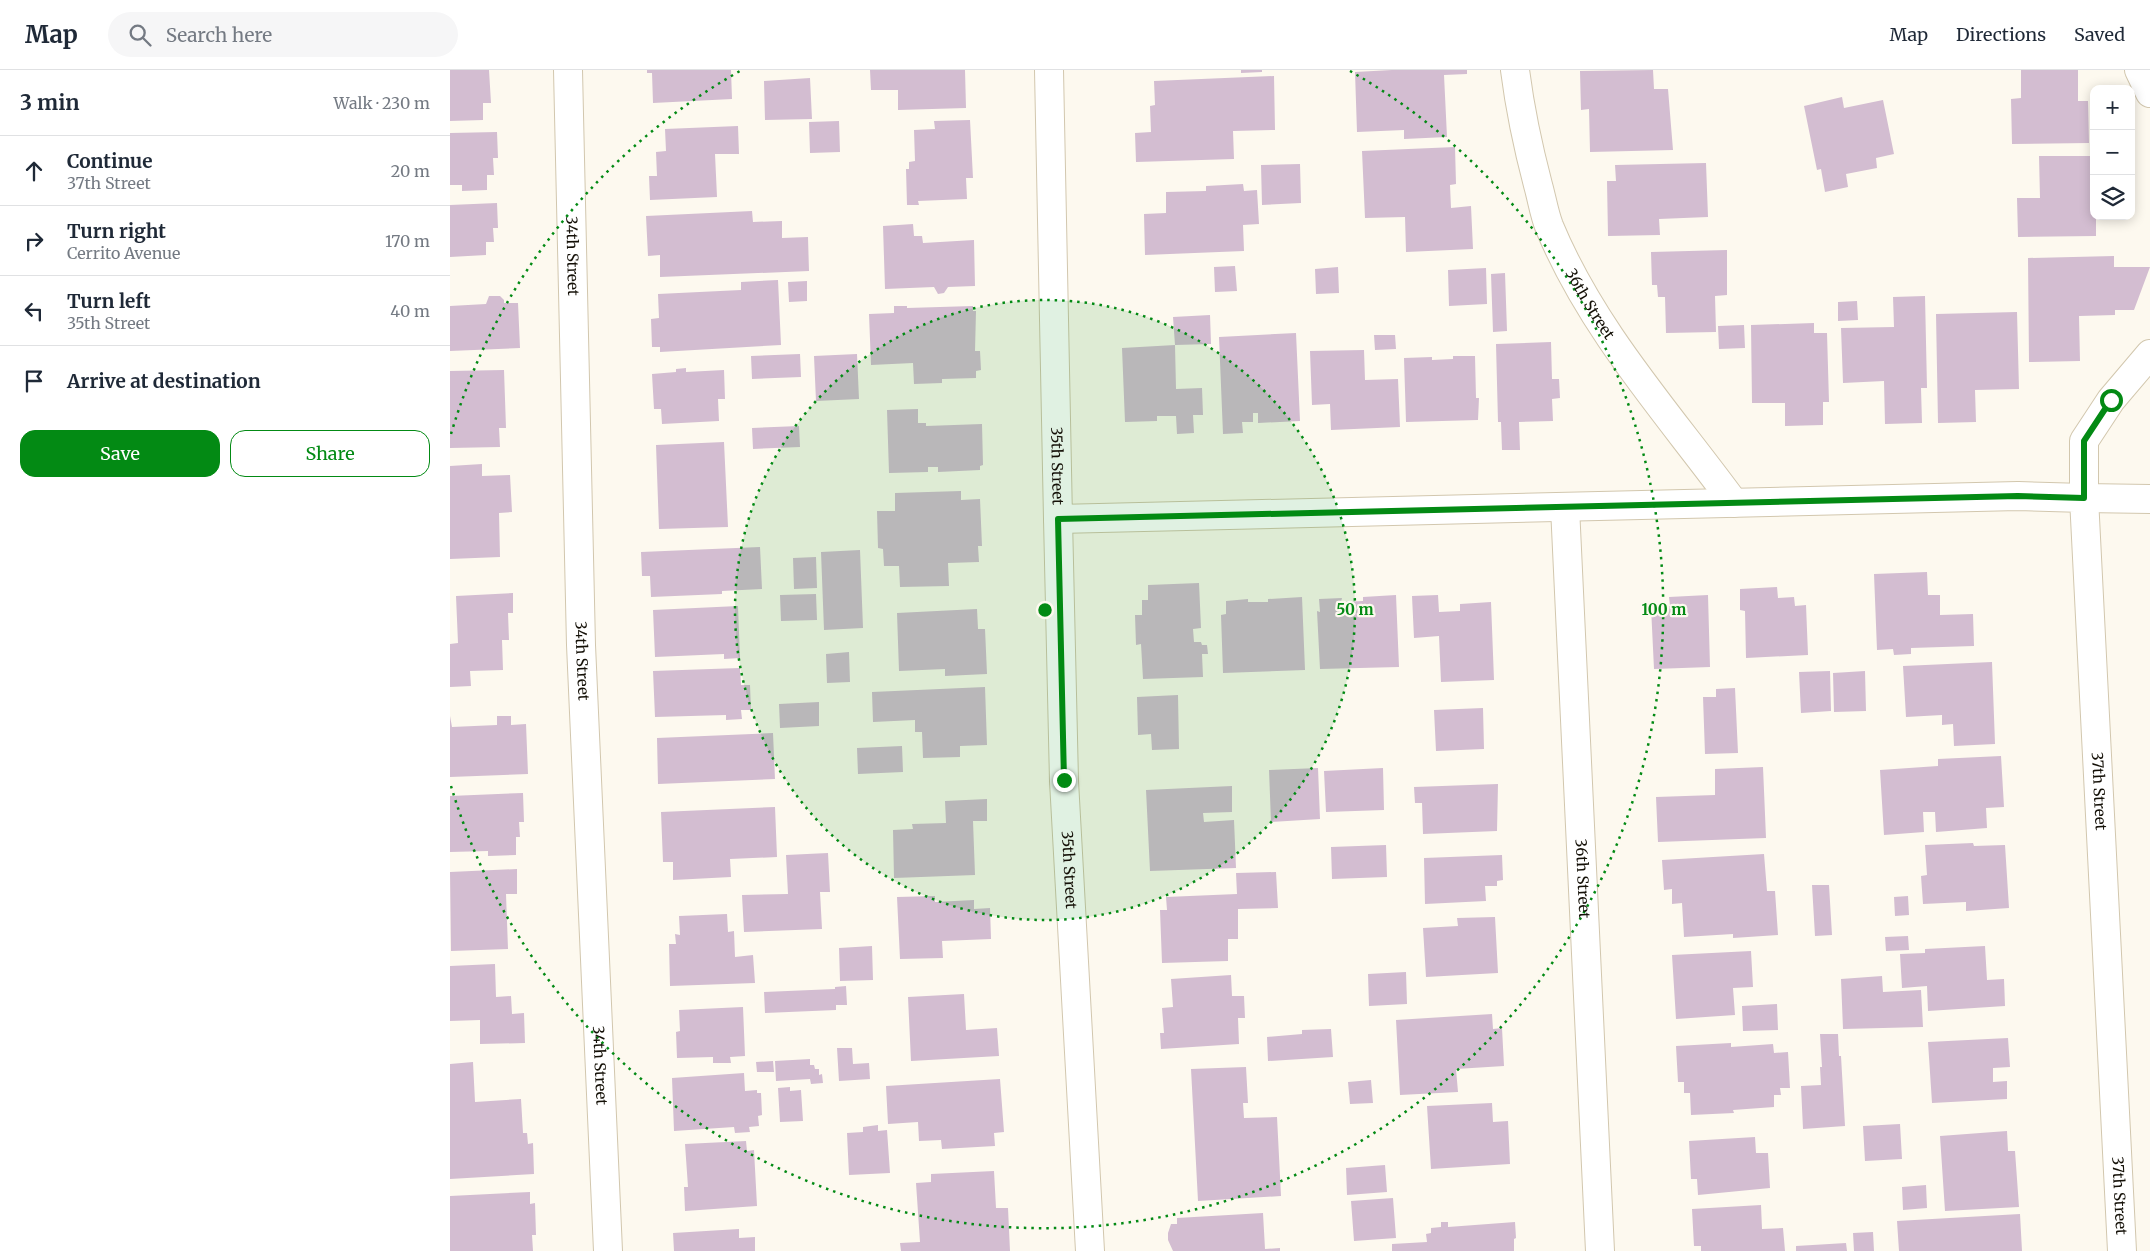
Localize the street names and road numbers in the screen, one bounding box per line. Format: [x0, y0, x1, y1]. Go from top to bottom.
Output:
street label: 34th Street [562, 216, 583, 296]
street label: 36th Street [1562, 265, 1619, 343]
street label: 35th Street [1047, 427, 1068, 505]
street label: 34th Street [571, 621, 593, 701]
street label: 37th Street [2088, 751, 2111, 831]
street label: 35th Street [1058, 830, 1081, 909]
street label: 36th Street [1572, 838, 1594, 919]
street label: 34th Street [589, 1025, 612, 1106]
street label: 37th Street [2108, 1156, 2131, 1236]

